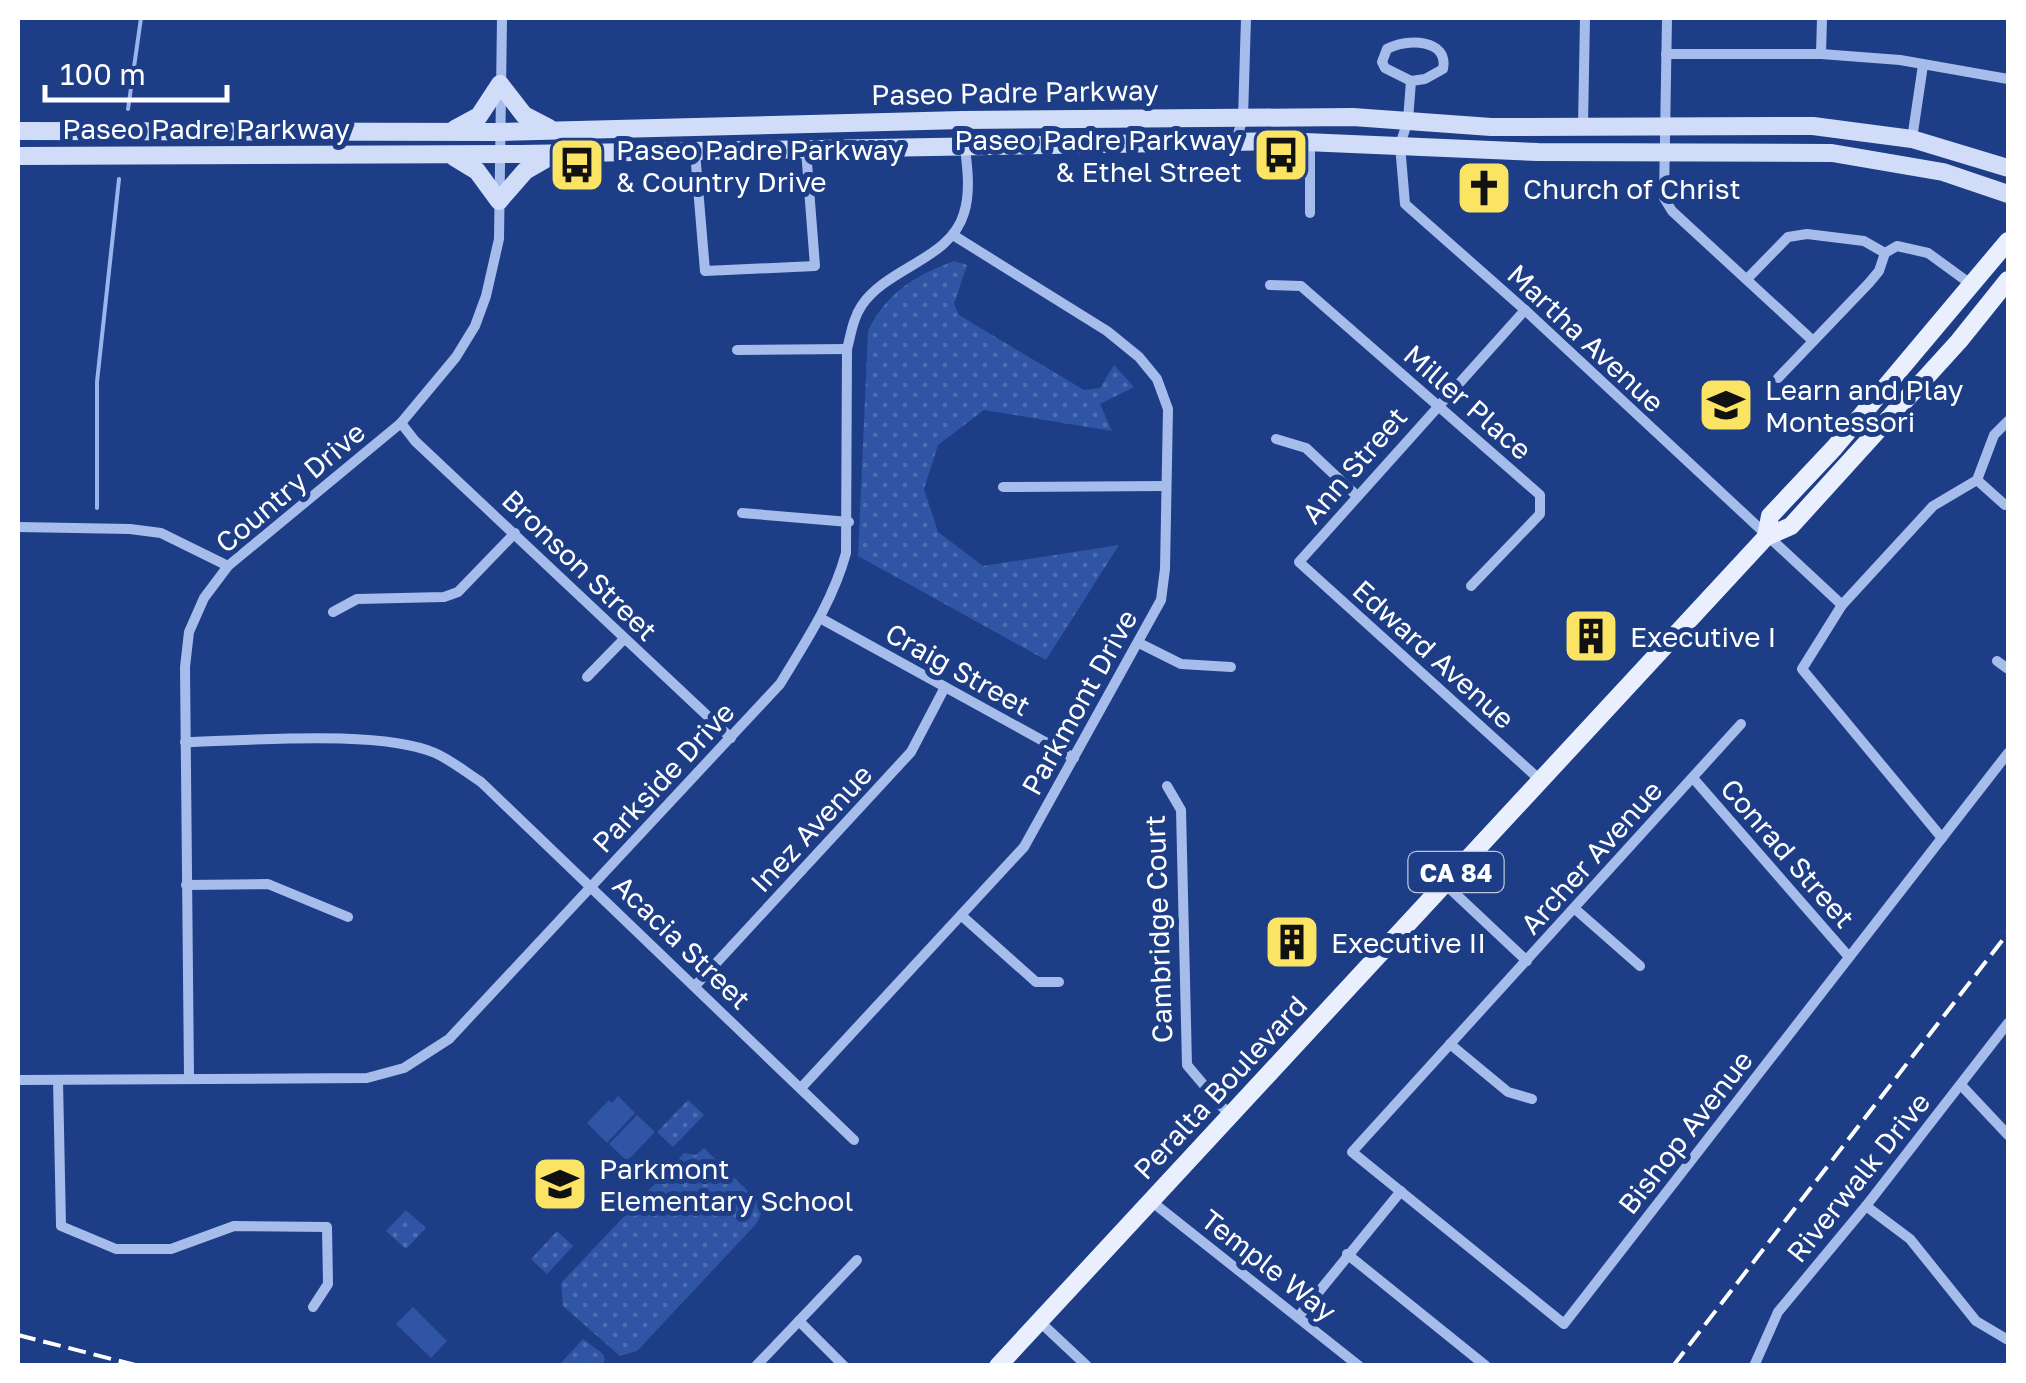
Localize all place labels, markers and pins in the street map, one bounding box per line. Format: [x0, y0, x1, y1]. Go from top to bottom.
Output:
place label: Paseo Padre Parkway & Ethel Street [954, 123, 1242, 188]
bus stop icon: Paseo Padre Parkway & Ethel Street [1251, 125, 1311, 185]
place label: Paseo Padre Parkway & Country Drive [616, 133, 904, 198]
bus stop icon: Paseo Padre Parkway & Country Drive [547, 135, 607, 195]
church icon: Church of Christ [1454, 158, 1514, 218]
place label: Church of Christ [1523, 172, 1741, 205]
place label: Learn and Play Montessori [1765, 373, 1964, 438]
school or university icon: Learn and Play Montessori [1696, 375, 1756, 435]
building icon: Executive I [1561, 606, 1621, 666]
place label: Executive I [1630, 620, 1776, 653]
building icon: Executive II [1262, 912, 1322, 972]
place label: Executive II [1331, 926, 1486, 959]
place label: Parkmont Elementary School [599, 1152, 853, 1217]
school or university icon: Parkmont Elementary School [530, 1154, 590, 1214]

